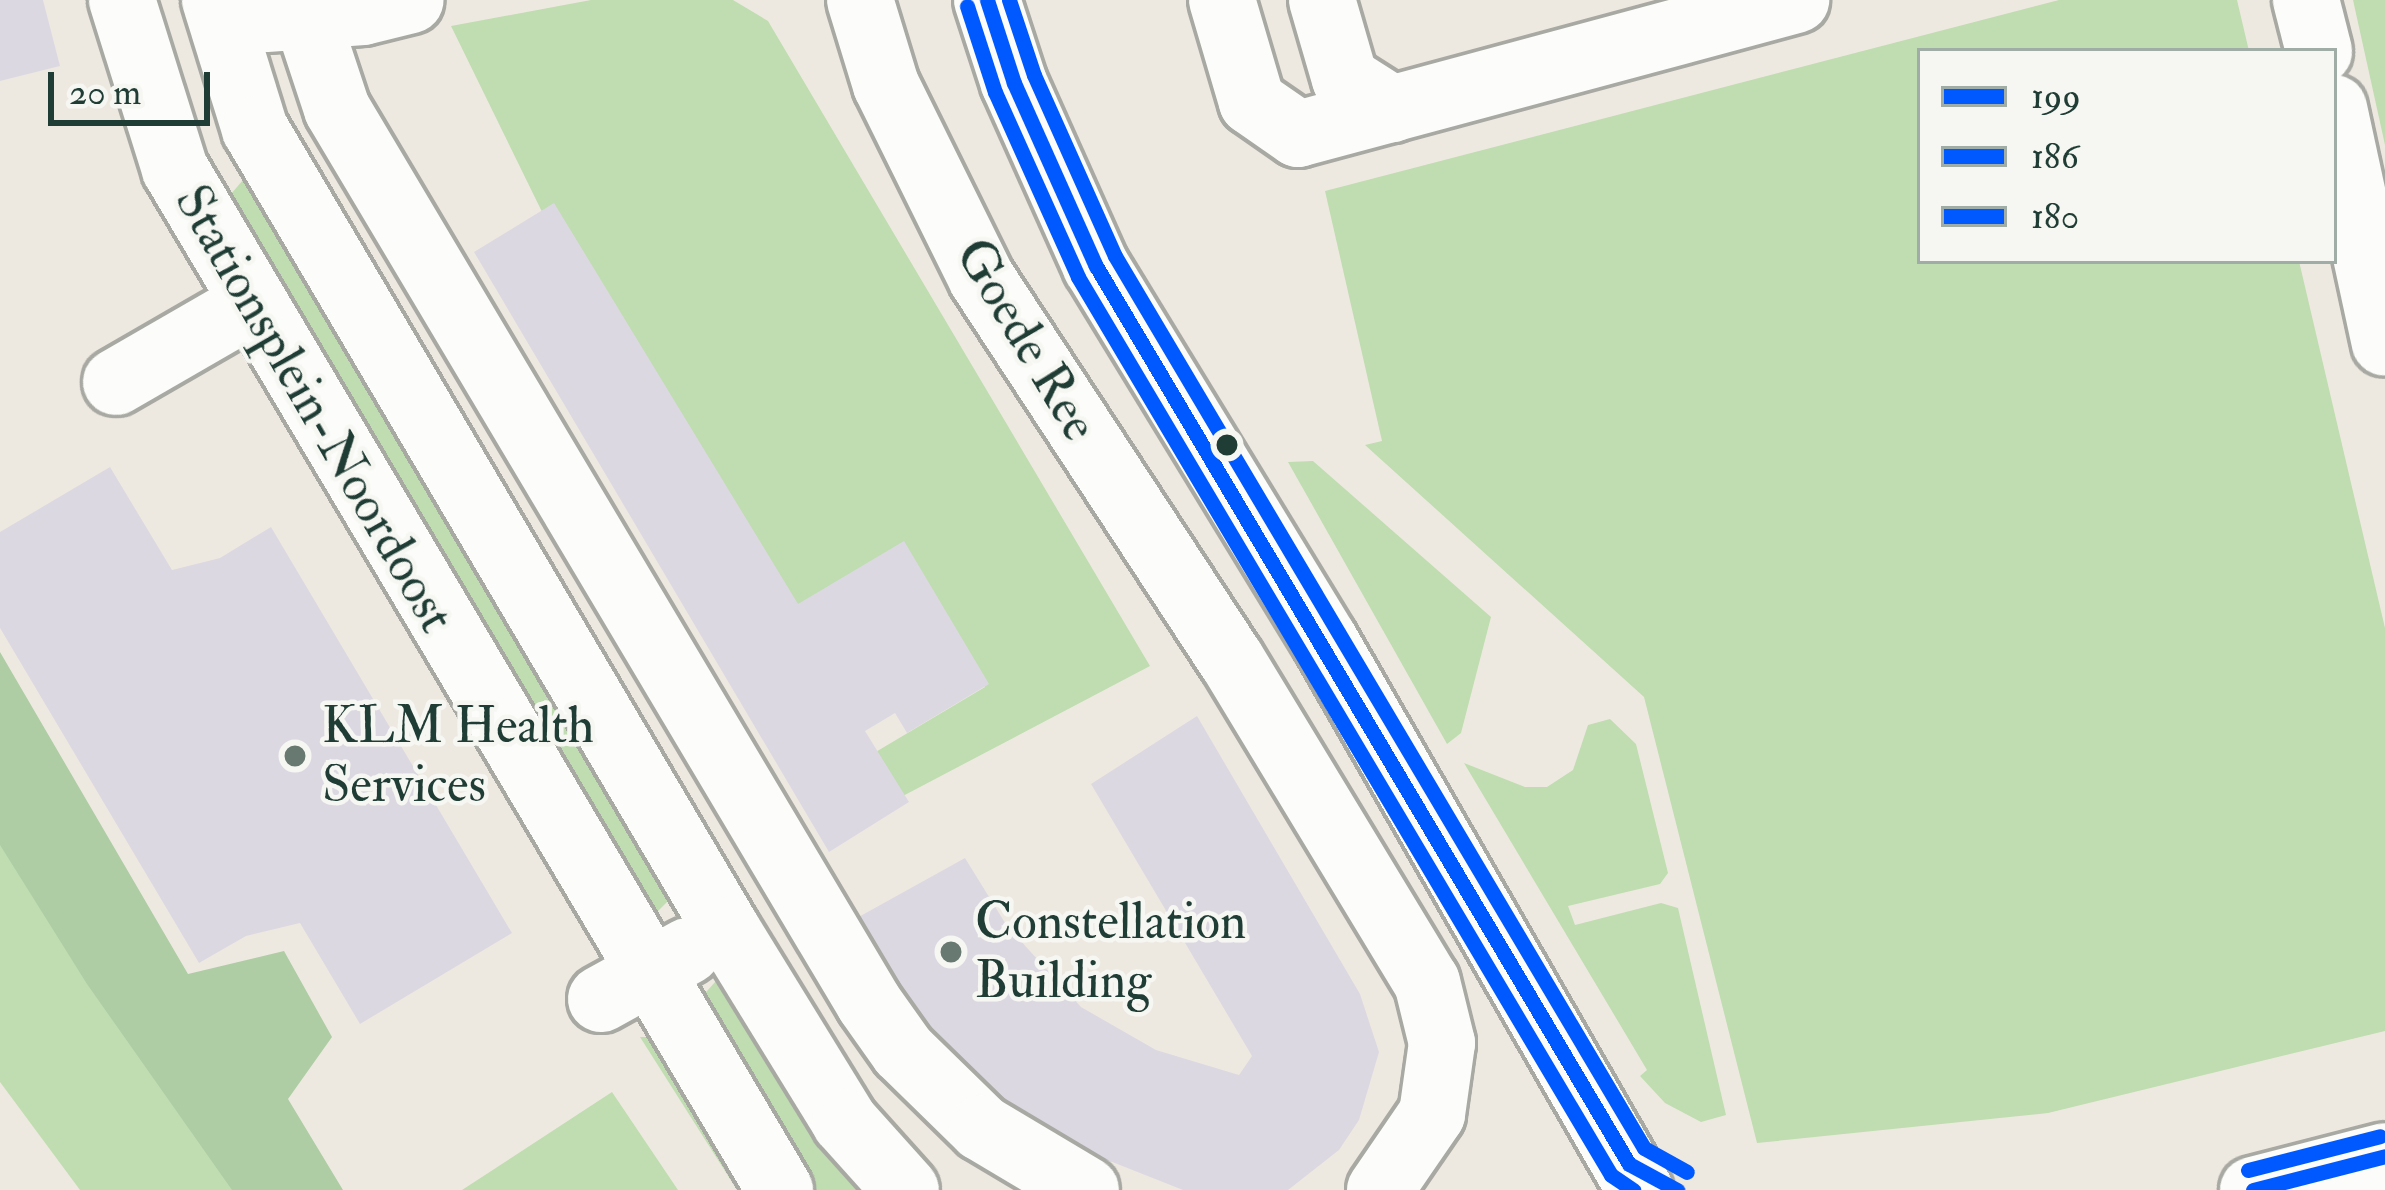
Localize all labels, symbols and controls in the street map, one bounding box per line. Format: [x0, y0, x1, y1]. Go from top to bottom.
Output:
scale bar [54, 48, 216, 122]
legend [1917, 48, 2337, 264]
text: 20 m [69, 70, 141, 115]
text: 199 [2031, 74, 2081, 119]
text: 186 [2031, 134, 2079, 179]
street label: Stationsplein-Noordoost [161, 175, 467, 643]
text: 180 [2031, 194, 2079, 239]
street label: Goede Ree [942, 228, 1110, 452]
unlabelled marker [1216, 434, 1238, 456]
place label: KLM Health Services [322, 696, 594, 816]
marker: KLM Health Services [279, 740, 311, 772]
place label: Constellation Building [975, 892, 1246, 1012]
marker: Constellation Building [938, 939, 964, 965]

